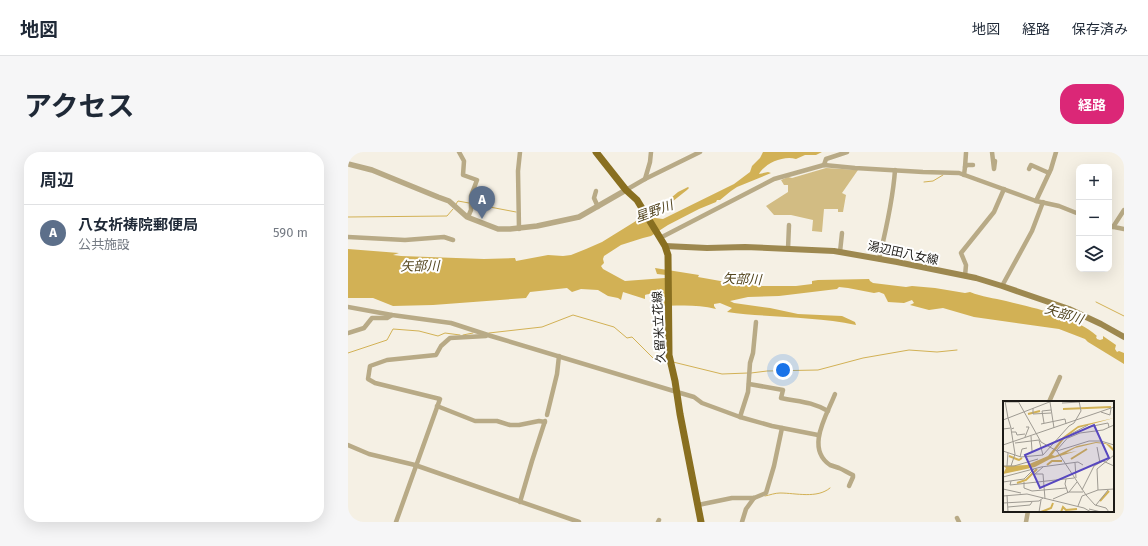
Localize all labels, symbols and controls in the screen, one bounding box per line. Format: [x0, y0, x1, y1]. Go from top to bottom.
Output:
text: 地図 [20, 18, 58, 41]
text: 地図 [972, 21, 1000, 38]
text: 経路 [1022, 21, 1050, 38]
text: 保存済み [1072, 21, 1128, 38]
button: 経路 [1060, 84, 1124, 124]
text: アクセス [24, 90, 135, 123]
map controls [1076, 164, 1112, 272]
button: + [1076, 164, 1112, 200]
text: 周辺 [40, 170, 74, 191]
pin: A [469, 186, 495, 219]
water label: 星野川 [633, 197, 677, 225]
button: − [1076, 200, 1112, 236]
text: 八女祈祷院郵便局 [78, 216, 198, 234]
text: A [49, 225, 57, 240]
text: 590 m [273, 225, 308, 240]
button: layers [1076, 236, 1112, 272]
text: 公共施設 [78, 237, 130, 252]
street label: 湯辺田八女線 [866, 239, 940, 267]
water label: 矢部川 [400, 258, 442, 274]
water label: 矢部川 [722, 271, 764, 287]
street label: 久留米立花線 [650, 291, 668, 363]
water label: 矢部川 [1043, 301, 1087, 327]
your location [773, 360, 793, 380]
inset map [1003, 401, 1114, 512]

